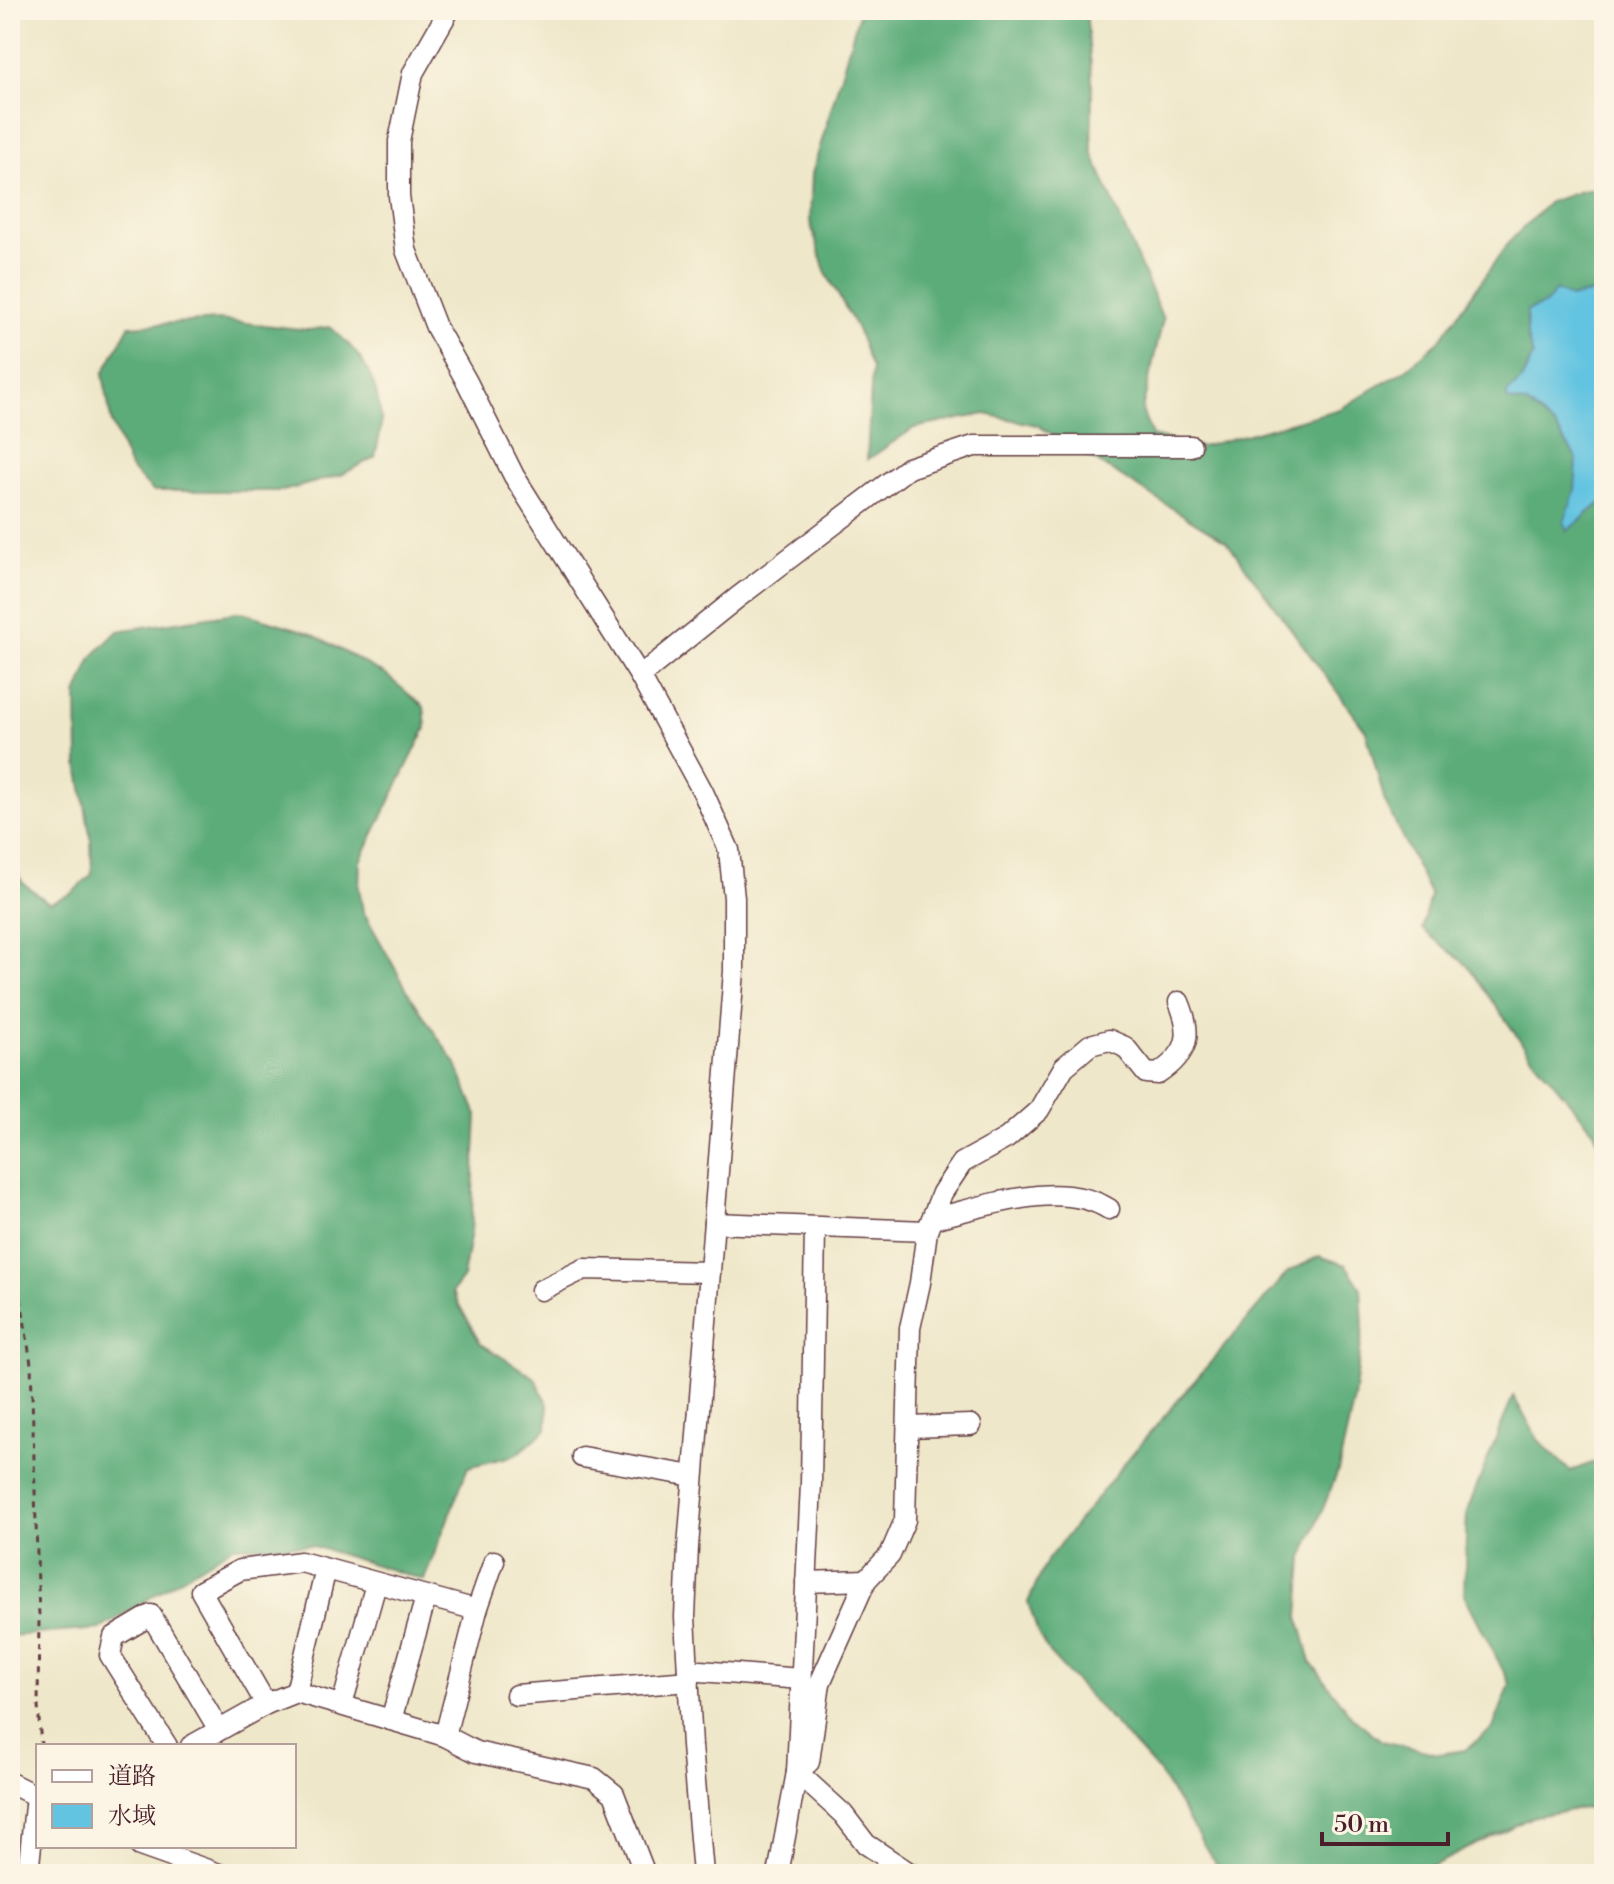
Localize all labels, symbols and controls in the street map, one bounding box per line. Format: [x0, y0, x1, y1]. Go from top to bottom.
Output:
legend [36, 1744, 296, 1848]
text: 道路 [108, 1762, 156, 1792]
scale bar [1322, 1796, 1448, 1846]
text: 水域 [108, 1802, 156, 1832]
text: 50 m [1334, 1810, 1389, 1840]

